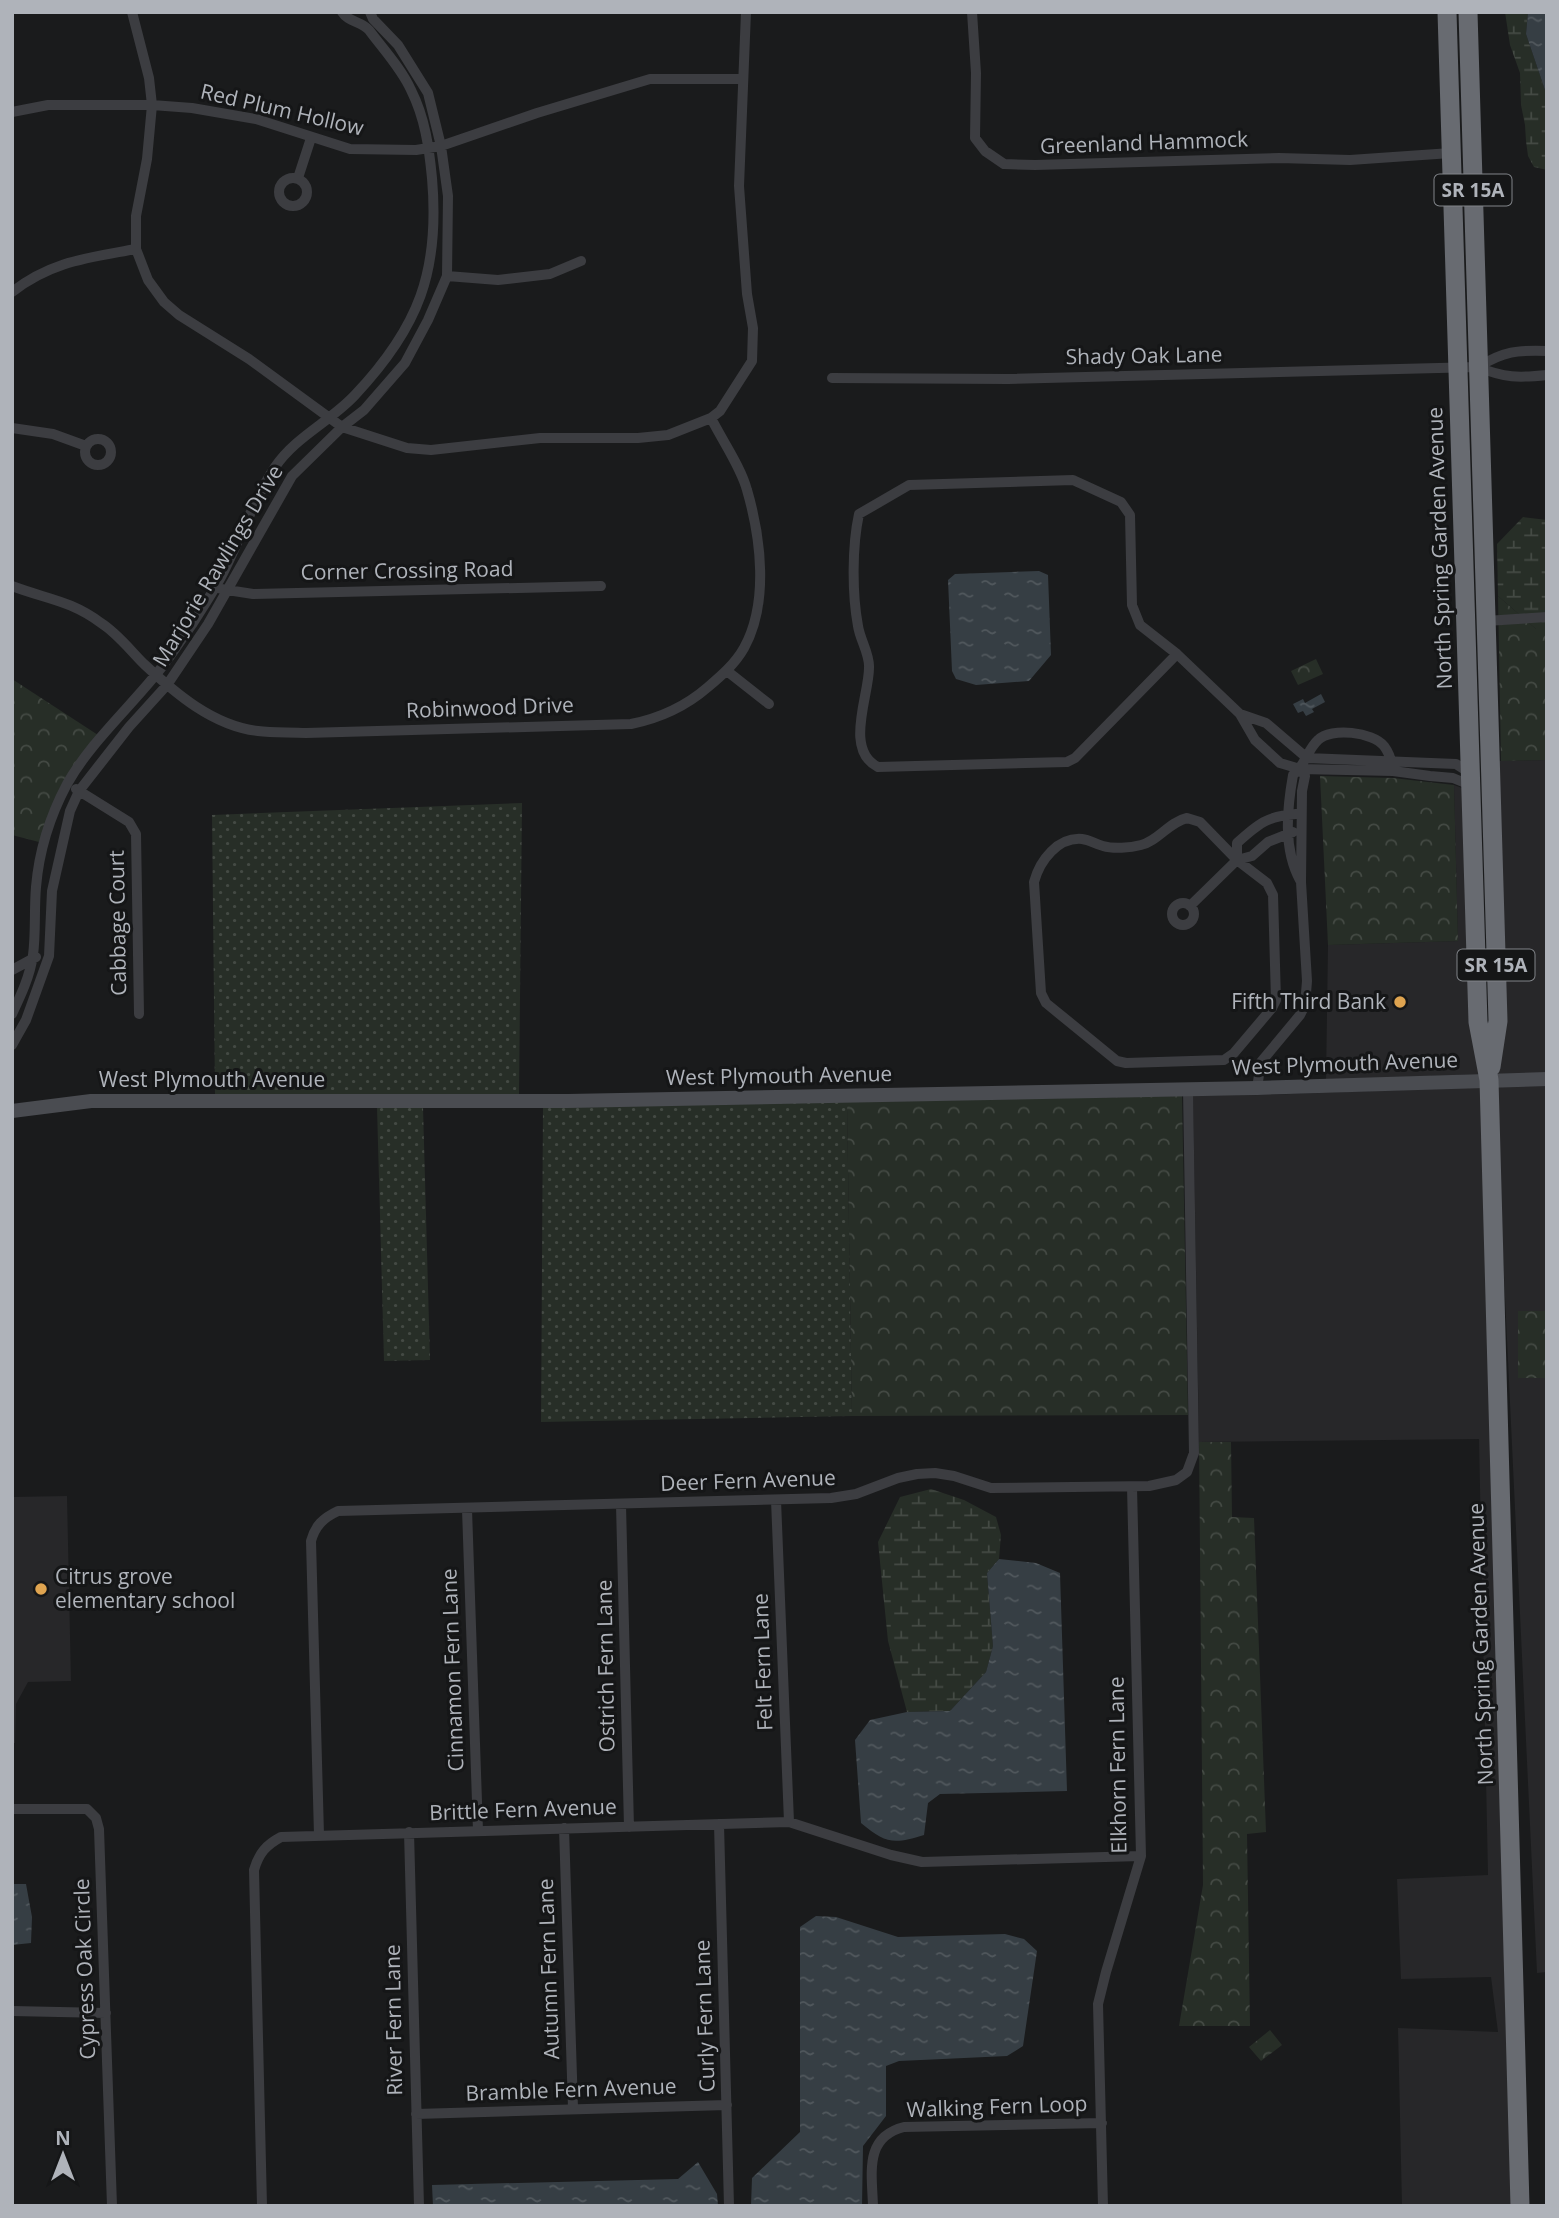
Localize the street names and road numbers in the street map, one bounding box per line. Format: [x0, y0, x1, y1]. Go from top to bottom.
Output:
street label: Red Plum Hollow [198, 77, 367, 142]
street label: Greenland Hammock [1039, 124, 1249, 160]
road number: SR 15A [1434, 174, 1512, 206]
street label: Shady Oak Lane [1065, 340, 1223, 370]
street label: North Spring Garden Avenue [1420, 406, 1458, 690]
street label: Marjorie Rawlings Drive [146, 459, 289, 672]
street label: Corner Crossing Road [300, 554, 514, 586]
street label: Robinwood Drive [406, 690, 574, 724]
street label: Cabbage Court [102, 850, 132, 996]
road number: SR 15A [1458, 950, 1534, 981]
street label: West Plymouth Avenue [1231, 1045, 1459, 1081]
street label: West Plymouth Avenue [666, 1059, 892, 1091]
street label: West Plymouth Avenue [99, 1065, 325, 1093]
street label: Deer Fern Avenue [660, 1463, 836, 1497]
street label: North Spring Garden Avenue [1461, 1502, 1499, 1786]
street label: Cinnamon Fern Lane [434, 1568, 470, 1772]
street label: Ostrich Fern Lane [589, 1579, 621, 1753]
street label: Felt Fern Lane [746, 1593, 778, 1731]
street label: Elkhorn Fern Lane [1101, 1676, 1133, 1854]
street label: Brittle Fern Avenue [429, 1792, 617, 1826]
street label: Cypress Oak Circle [67, 1878, 101, 2060]
street label: Autumn Fern Lane [531, 1878, 565, 2060]
street label: Curly Fern Lane [687, 1939, 721, 2093]
street label: River Fern Lane [378, 1944, 408, 2096]
street label: Bramble Fern Avenue [465, 2071, 677, 2107]
street label: Walking Fern Loop [906, 2089, 1088, 2123]

